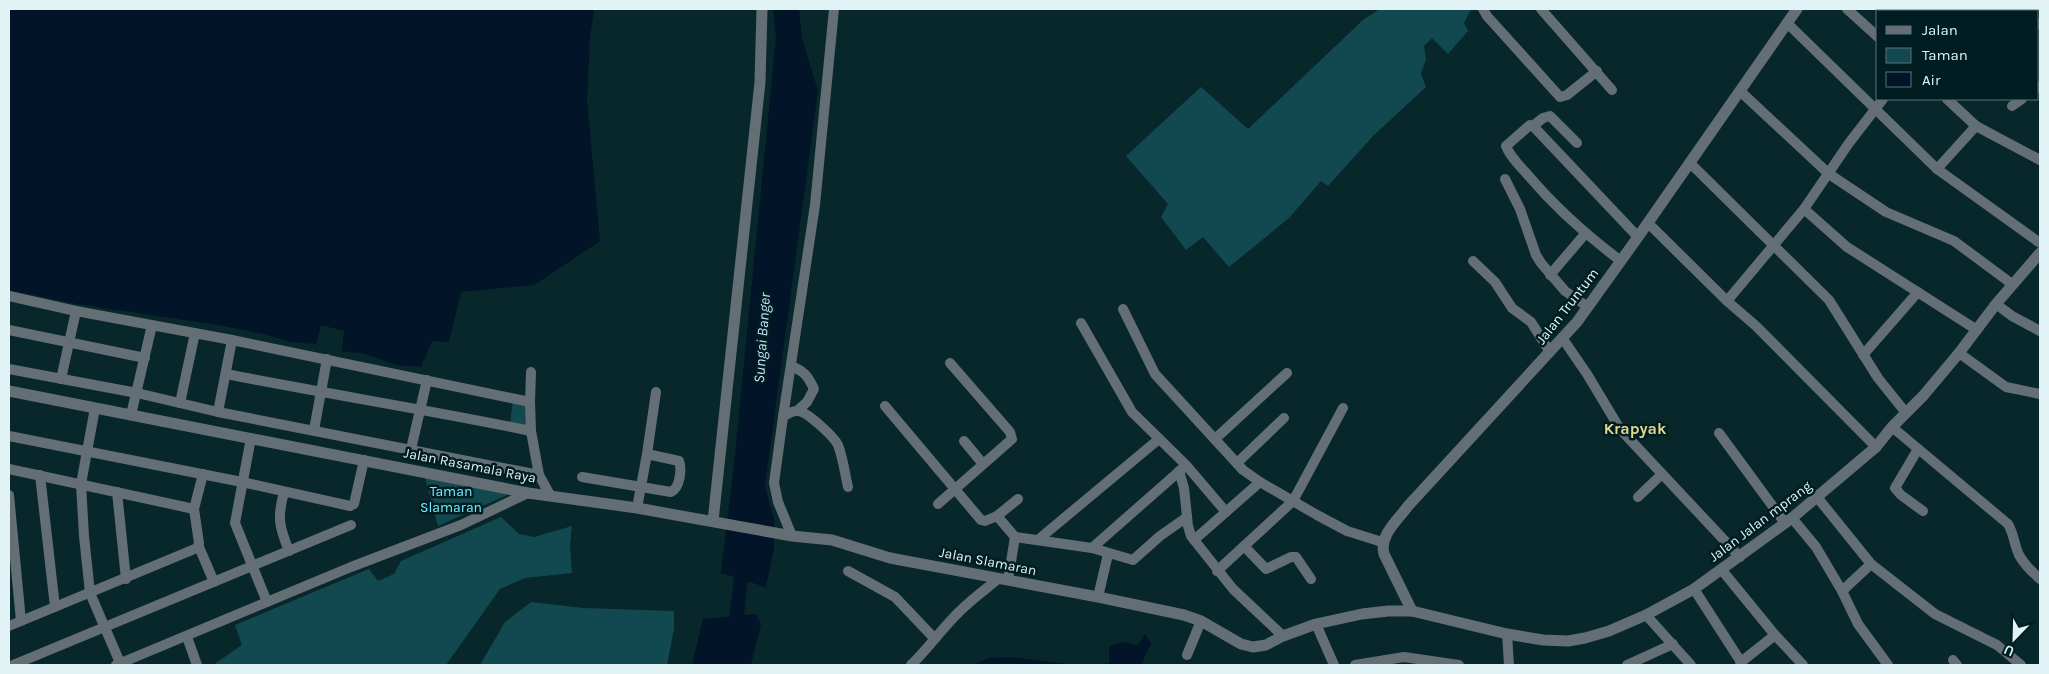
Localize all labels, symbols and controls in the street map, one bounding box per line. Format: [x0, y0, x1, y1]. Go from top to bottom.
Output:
legend [1876, 10, 2039, 100]
text: Jalan [1922, 21, 1958, 39]
text: Taman [1922, 46, 1968, 64]
text: Air [1922, 71, 1941, 89]
street label: Jalan Truntum [1533, 265, 1602, 348]
water label: Sungai Banger [750, 291, 774, 384]
district label: Krapyak [1604, 419, 1667, 438]
street label: Jalan Rasamala Raya [402, 444, 537, 487]
street label: Jalan Jalan mprang [1706, 477, 1815, 565]
park label: Taman Slamaran [420, 483, 482, 516]
street label: Jalan Slamaran [938, 544, 1038, 579]
north arrow [1989, 614, 2039, 664]
text: U [2001, 641, 2017, 660]

